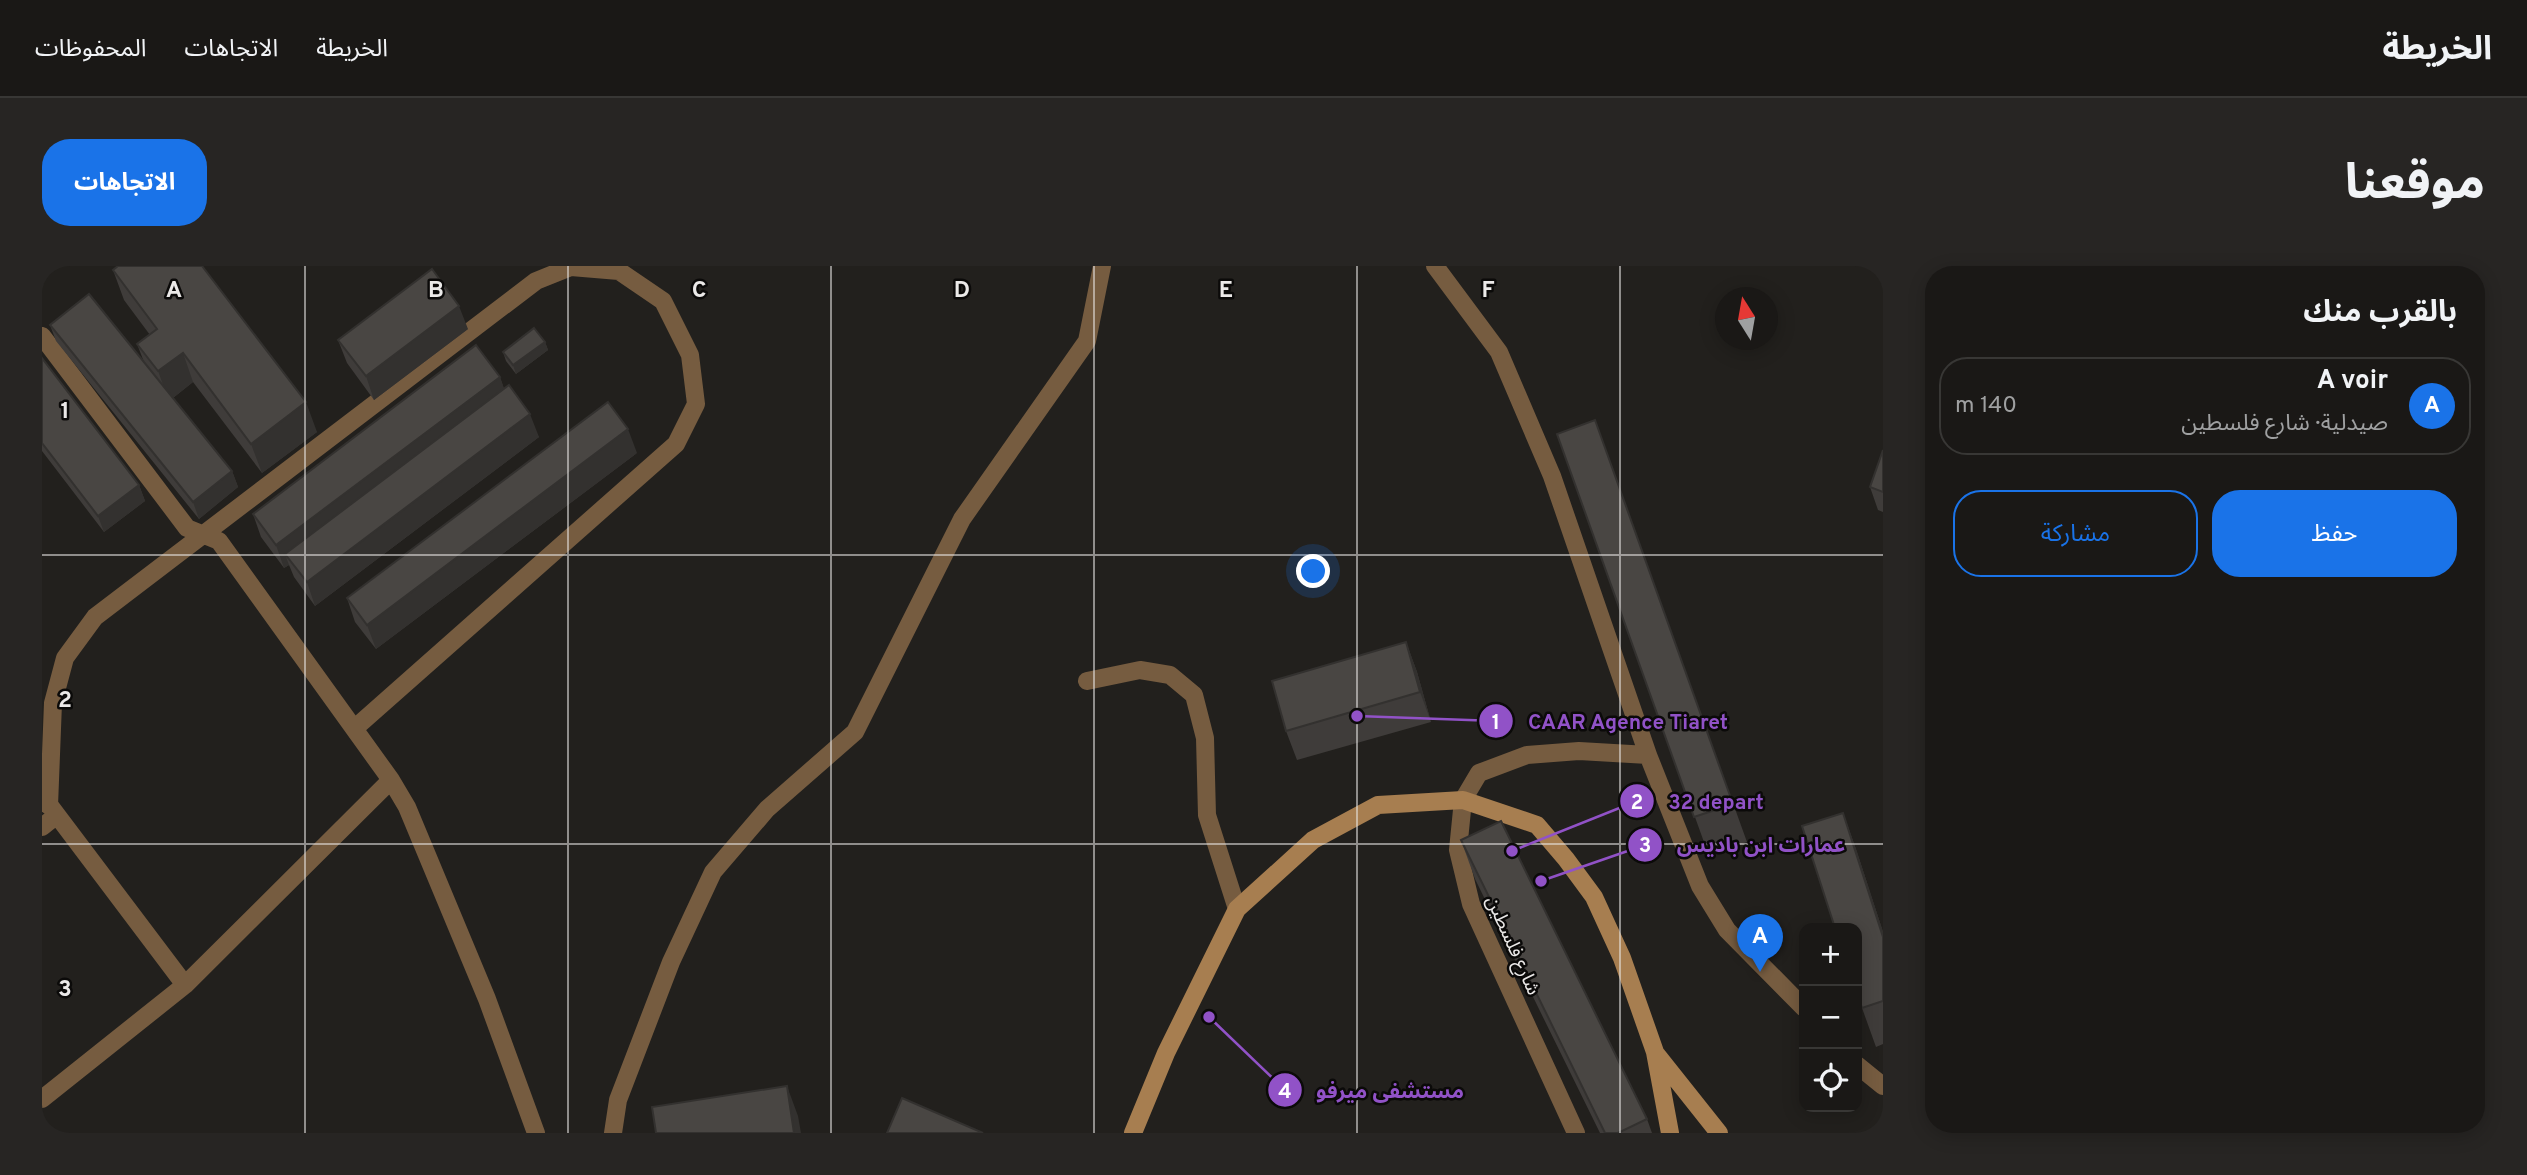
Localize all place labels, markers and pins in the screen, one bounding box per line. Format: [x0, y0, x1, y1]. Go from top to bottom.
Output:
callout: CAAR Agence Tiaret [1479, 700, 1743, 742]
callout: 32 depart [1620, 780, 1778, 822]
callout: عمارات ابن باديس [1628, 824, 1859, 866]
pin: A [1737, 914, 1783, 972]
callout: مستشفى ميرفو [1267, 1069, 1478, 1111]

